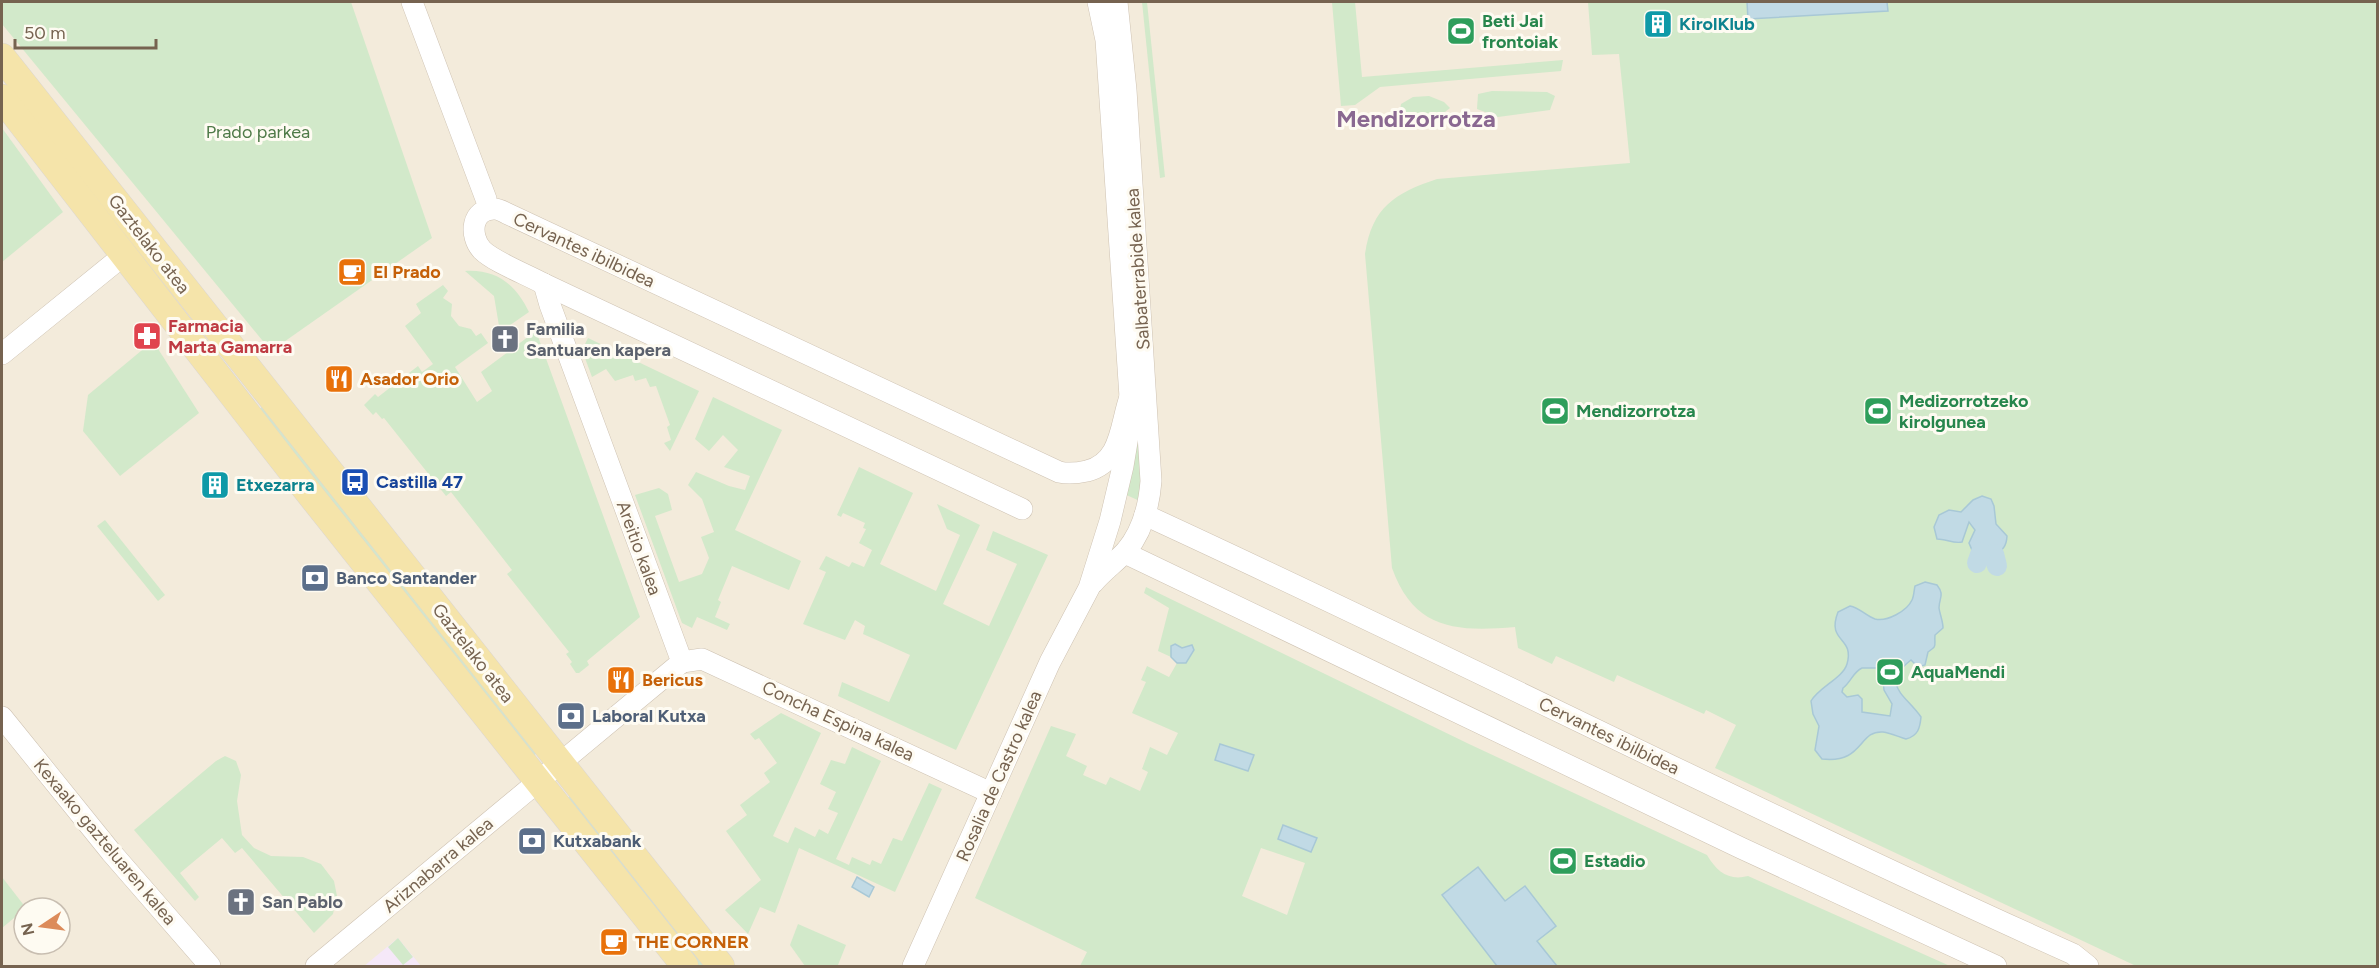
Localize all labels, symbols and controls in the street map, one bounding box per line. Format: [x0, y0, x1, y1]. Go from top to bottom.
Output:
building icon: KirolKlub [1642, 8, 1674, 40]
place label: Beti Jai frontoiak [1482, 10, 1558, 53]
scale bar [15, 12, 156, 50]
place label: KirolKlub [1679, 13, 1755, 35]
sports icon: Beti Jai frontoiak [1445, 15, 1477, 47]
text: 50 m [24, 22, 66, 44]
district label: Mendizorrotza [1336, 104, 1496, 133]
park label: Prado parkea [206, 121, 310, 143]
street label: Salbaterrabide kalea [1121, 187, 1155, 351]
street label: Gaztelako atea [103, 190, 195, 298]
street label: Cervantes ibilbidea [510, 208, 658, 292]
cafe icon: El Prado [336, 256, 368, 288]
place label: El Prado [373, 261, 441, 283]
place label: Farmacia Marta Gamarra [168, 315, 292, 358]
place label: Familia Santuaren kapera [526, 318, 671, 361]
pharmacy icon: Farmacia Marta Gamarra [131, 320, 163, 352]
church icon: Familia Santuaren kapera [489, 323, 521, 355]
restaurant icon: Asador Orio [323, 363, 355, 395]
place label: Asador Orio [360, 368, 459, 390]
place label: Medizorrotzeko kirolgunea [1899, 390, 2028, 433]
sports icon: Mendizorrotza [1539, 395, 1571, 427]
sports icon: Medizorrotzeko kirolgunea [1862, 395, 1894, 427]
place label: Mendizorrotza [1576, 400, 1696, 422]
bus stop icon: Castilla 47 [339, 466, 371, 498]
building icon: Etxezarra [199, 469, 231, 501]
place label: Castilla 47 [376, 471, 463, 493]
place label: Etxezarra [236, 474, 315, 496]
street label: Areitio kalea [612, 498, 666, 598]
bank icon: Banco Santander [299, 562, 331, 594]
place label: Banco Santander [336, 567, 477, 589]
street label: Gaztelako atea [427, 599, 519, 707]
sports icon: AquaMendi [1874, 656, 1906, 688]
place label: AquaMendi [1911, 661, 2005, 683]
restaurant icon: Bericus [605, 664, 637, 696]
place label: Bericus [642, 669, 704, 691]
street label: Concha Espina kalea [759, 676, 917, 766]
street label: Rosalia de Castro kalea [951, 687, 1047, 865]
street label: Cervantes ibilbidea [1535, 692, 1683, 780]
bank icon: Laboral Kutxa [555, 700, 587, 732]
place label: Laboral Kutxa [592, 705, 706, 727]
street label: Kexaako gazteluaren kalea [29, 754, 181, 930]
street label: Ariznabarra kalea [379, 813, 497, 917]
bank icon: Kutxabank [516, 825, 548, 857]
place label: Kutxabank [553, 830, 642, 852]
sports icon: Estadio [1547, 845, 1579, 877]
place label: Estadio [1584, 850, 1646, 872]
church icon: San Pablo [225, 886, 257, 918]
place label: San Pablo [262, 891, 343, 913]
north arrow [12, 896, 72, 956]
text: N [17, 921, 39, 937]
cafe icon: THE CORNER [598, 926, 630, 958]
place label: THE CORNER [635, 931, 749, 953]

